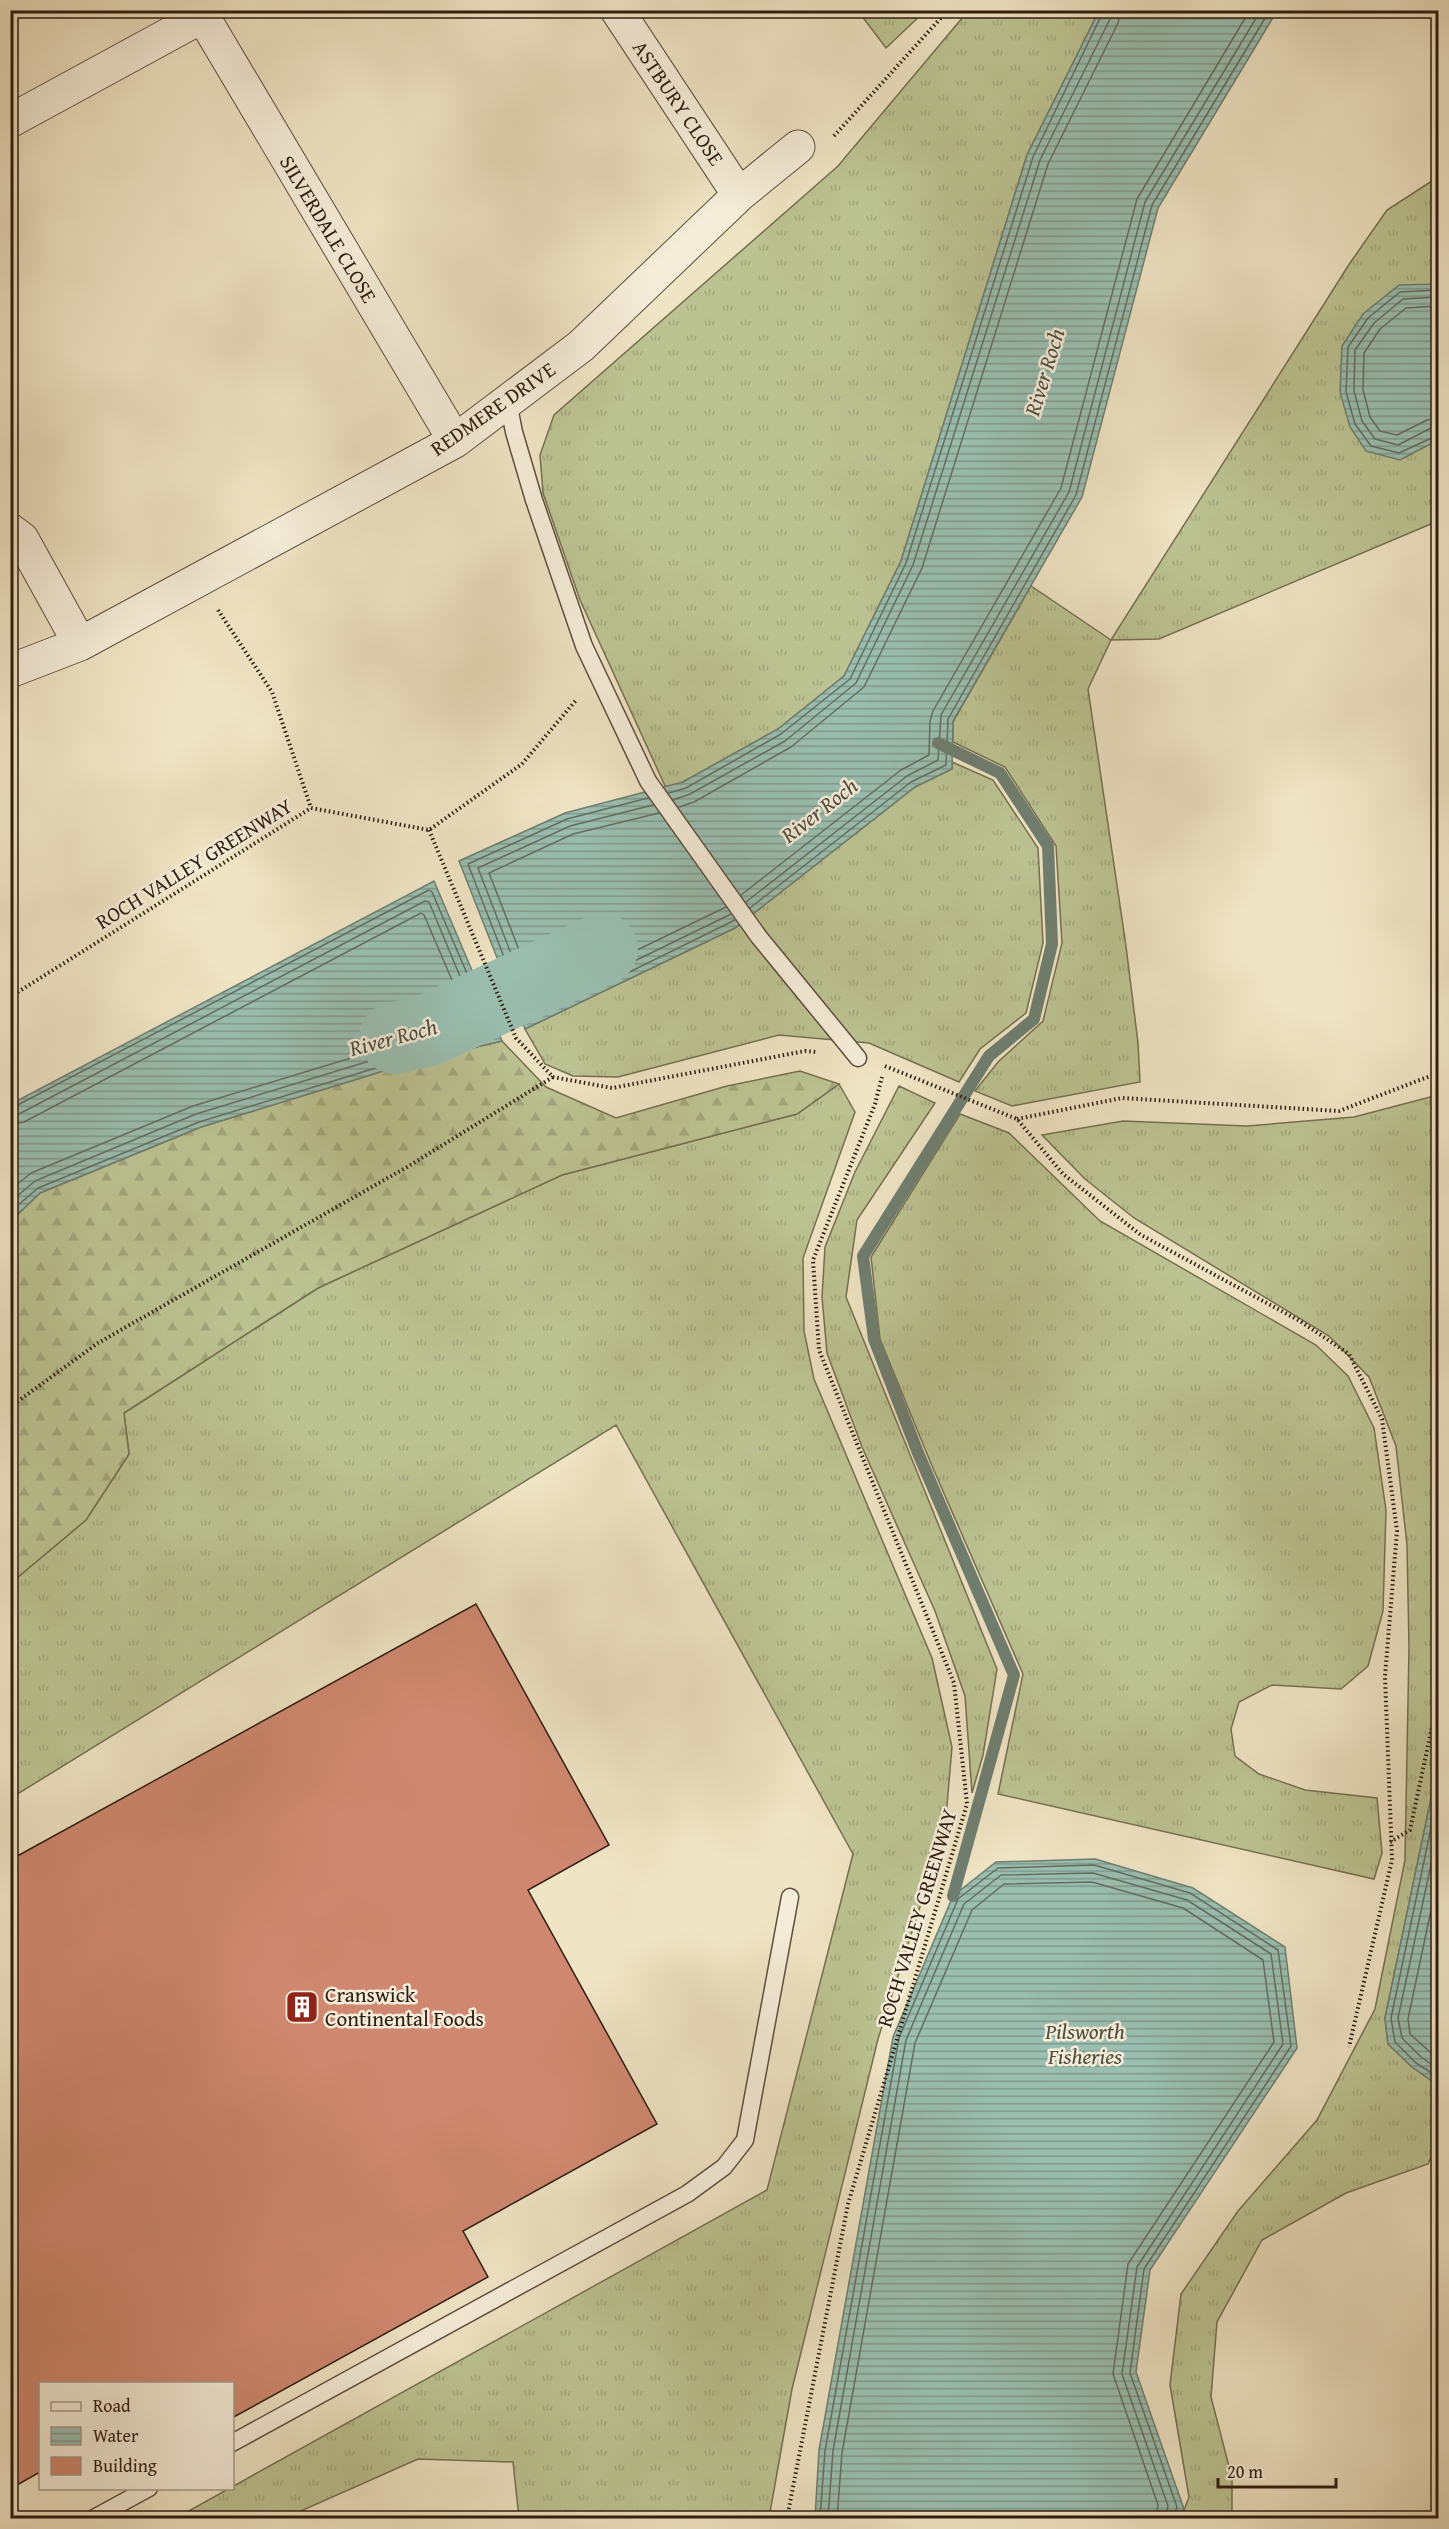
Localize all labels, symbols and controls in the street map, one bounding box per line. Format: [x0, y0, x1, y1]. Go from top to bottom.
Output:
street label: ASTBURY CLOSE [625, 34, 732, 172]
street label: SILVERDALE CLOSE [272, 149, 385, 309]
water label: River Roch [1015, 324, 1072, 420]
street label: REDMERE DRIVE [424, 354, 562, 463]
water label: River Roch [773, 770, 864, 851]
street label: ROCH VALLEY GREENWAY [89, 790, 298, 937]
water label: River Roch [345, 1010, 440, 1064]
street label: ROCH VALLEY GREENWAY [869, 1805, 965, 2031]
place label: Cranswick Continental Foods [325, 1979, 484, 2034]
building icon: Cranswick Continental Foods [284, 1989, 320, 2025]
water label: Pilsworth Fisheries [1044, 2015, 1125, 2072]
legend [39, 2382, 234, 2490]
text: Road [93, 2392, 131, 2419]
text: Water [93, 2422, 139, 2449]
scale bar [1218, 2451, 1336, 2489]
text: Building [93, 2452, 157, 2479]
text: 20 m [1227, 2458, 1263, 2485]

